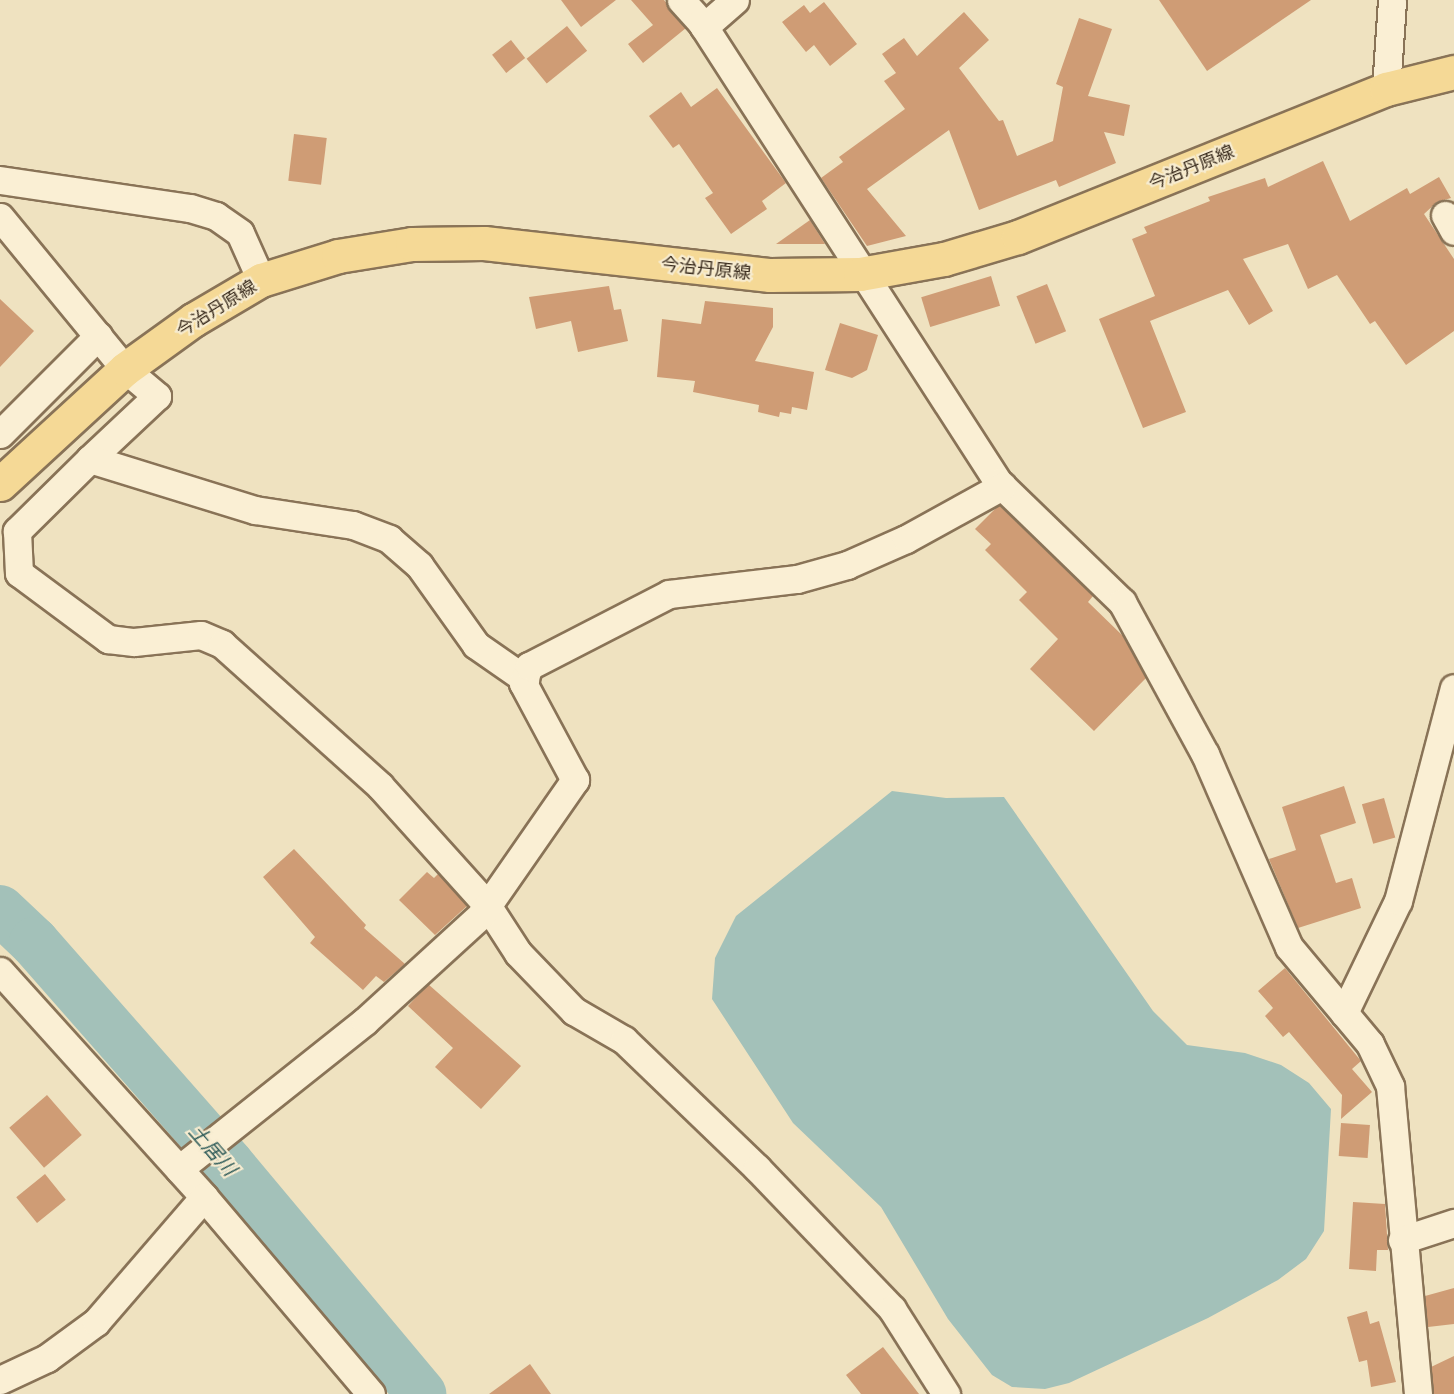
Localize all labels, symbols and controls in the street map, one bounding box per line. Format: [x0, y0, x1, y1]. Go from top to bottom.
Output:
street label: 今治丹原線 [1145, 140, 1237, 194]
street label: 今治丹原線 [660, 253, 752, 283]
street label: 今治丹原線 [172, 275, 260, 341]
water label: 土居川 [185, 1118, 243, 1180]

